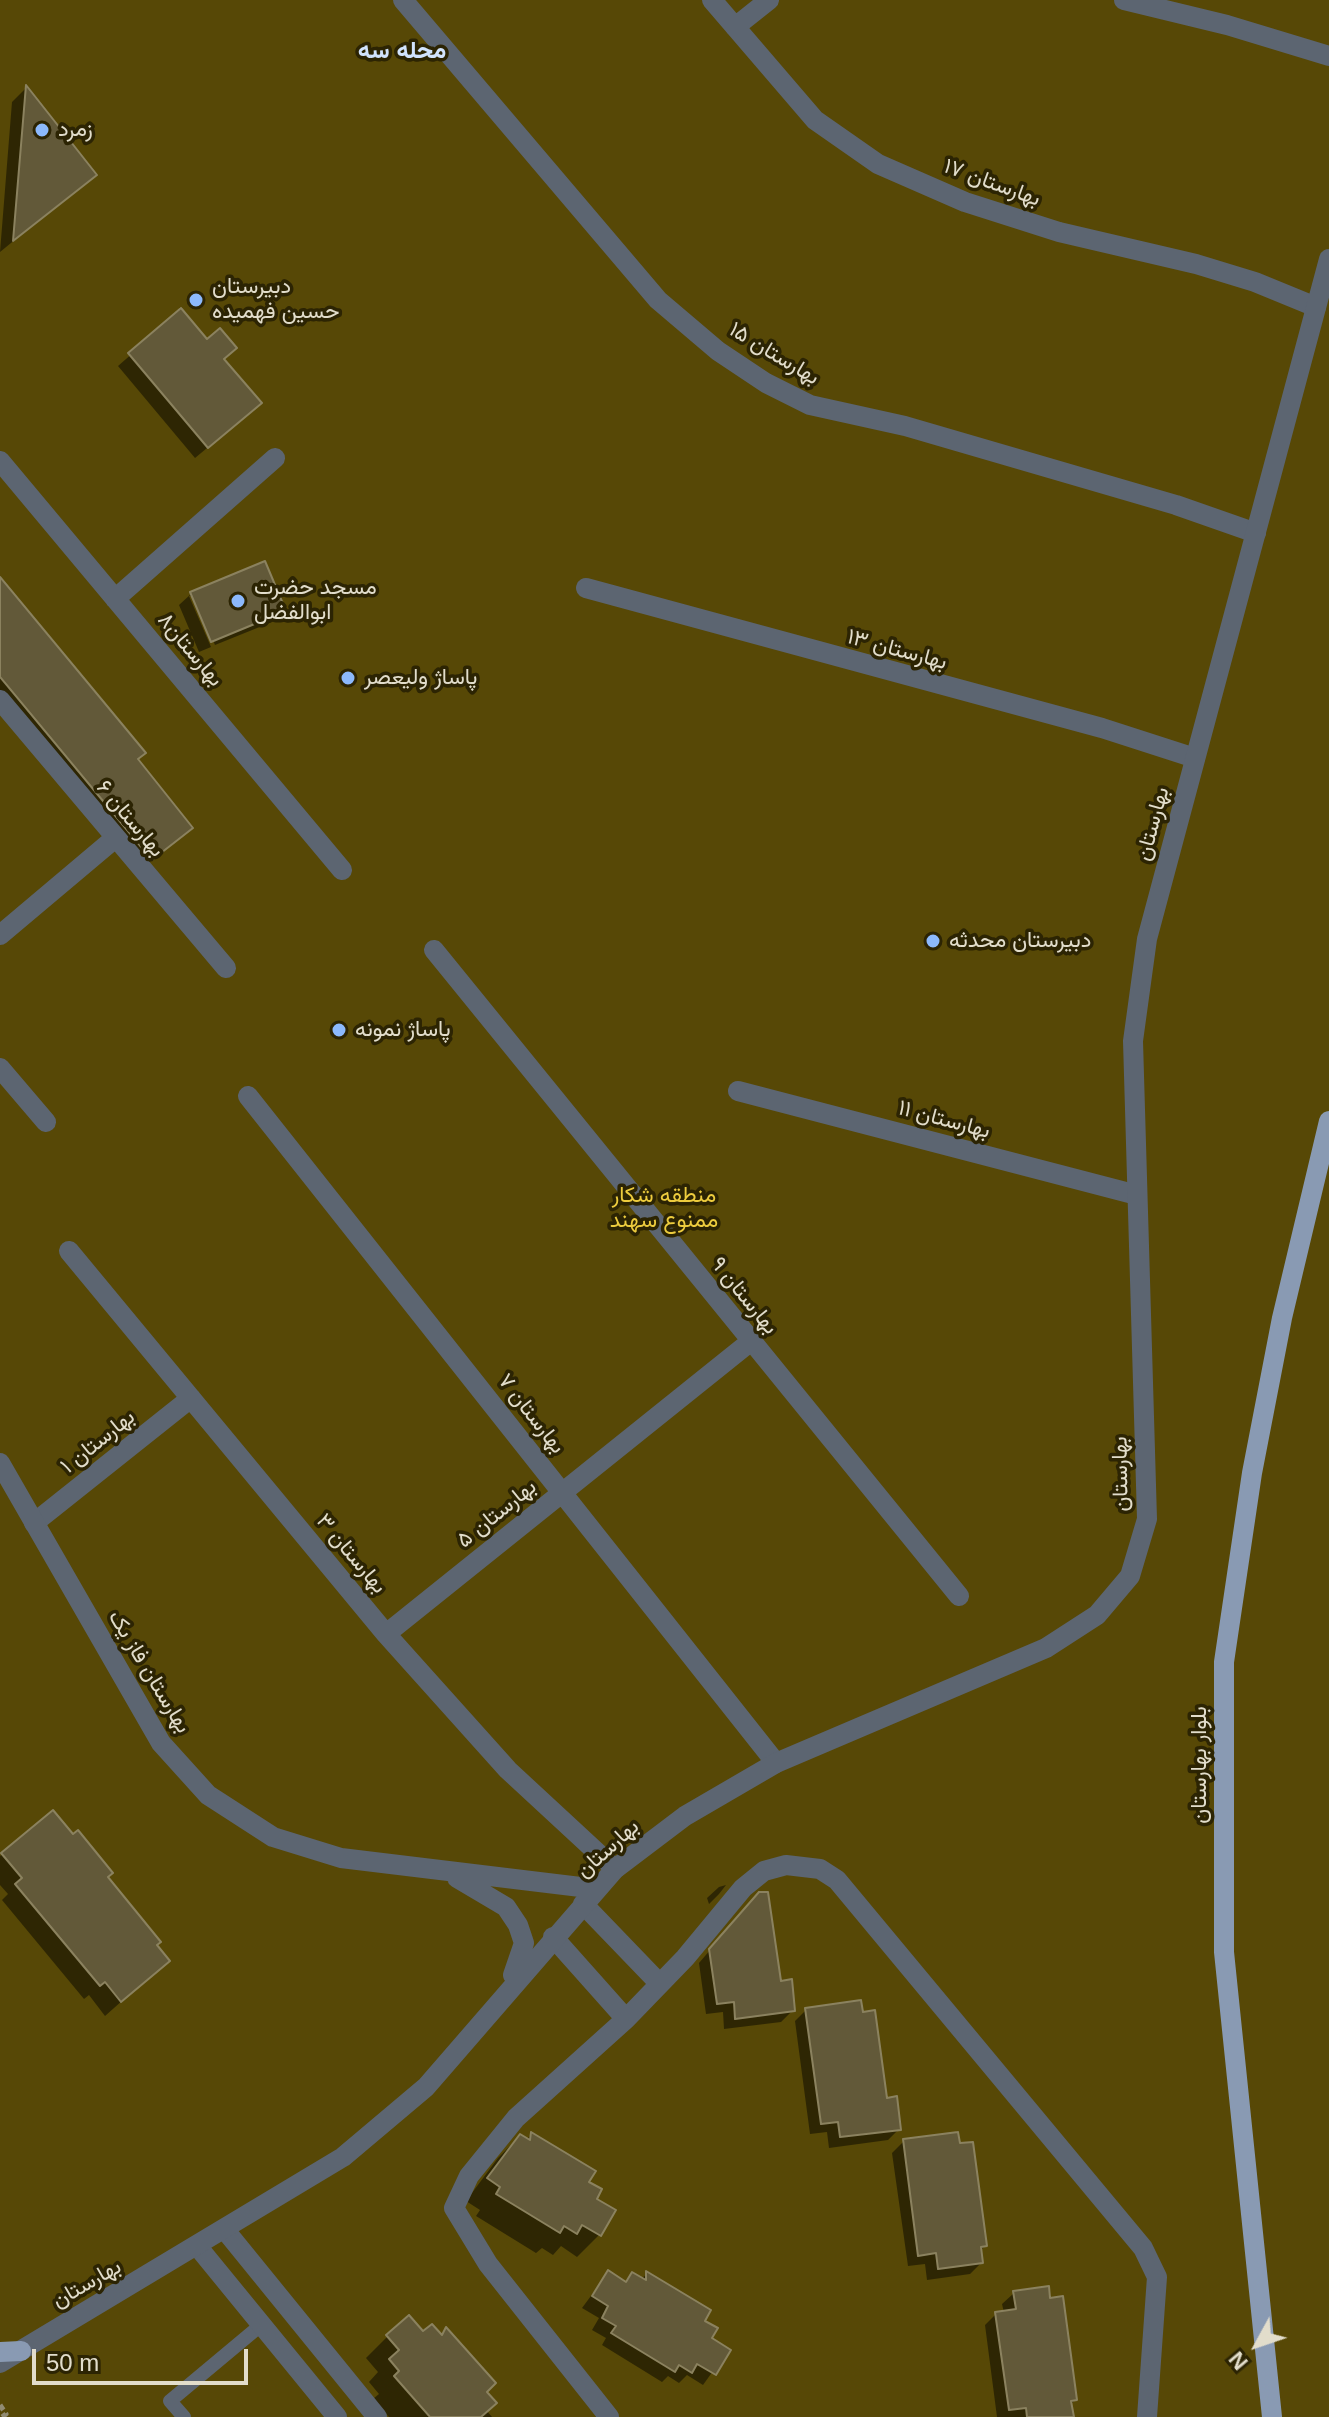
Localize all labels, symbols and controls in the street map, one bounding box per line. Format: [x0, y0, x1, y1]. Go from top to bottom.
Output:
district label: محله سه [358, 37, 446, 65]
place label: زمرد [58, 117, 93, 143]
marker: زمرد [33, 121, 51, 139]
street label: بهارستان ۱۷ [940, 153, 1044, 213]
place label: دبیرستان حسین فهمیده [212, 274, 340, 326]
marker: دبیرستان حسین فهمیده [187, 291, 205, 309]
street label: بهارستان ۱۵ [724, 317, 824, 391]
place label: مسجد حضرت ابوالفضل [254, 575, 377, 626]
marker: مسجد حضرت ابوالفضل [229, 592, 247, 610]
street label: بهارستان۸ [151, 608, 229, 692]
street label: بهارستان ۱۳ [844, 624, 950, 676]
place label: پاساژ ولیعصر [364, 665, 477, 691]
marker: پاساژ ولیعصر [339, 669, 357, 687]
street label: بهارستان ۶ [90, 775, 170, 863]
street label: بهارستان [1130, 784, 1176, 864]
place label: دبیرستان محدثه [949, 928, 1091, 954]
marker: دبیرستان محدثه [924, 932, 942, 950]
place label: پاساژ نمونه [355, 1017, 451, 1043]
marker: پاساژ نمونه [330, 1021, 348, 1039]
street label: بهارستان ۱۱ [895, 1095, 993, 1145]
park label: منطقه شکار ممنوع سهند [610, 1183, 718, 1234]
street label: بهارستان ۹ [705, 1252, 783, 1340]
street label: بهارستان ۷ [492, 1369, 570, 1459]
street label: بهارستان ۱ [56, 1404, 140, 1480]
street label: بهارستان [1107, 1436, 1135, 1512]
street label: بهارستان ۵ [452, 1474, 542, 1554]
street label: بهارستان ۳ [310, 1509, 392, 1599]
street label: بهارستان فاز یک [102, 1606, 196, 1738]
street label: بلوار بهارستان [1187, 1706, 1213, 1824]
street label: بهارستان [571, 1814, 645, 1884]
street label: بهارستان [48, 2254, 126, 2314]
north arrow [1217, 2305, 1297, 2385]
scale bar [36, 2333, 252, 2383]
text: N [1224, 2347, 1253, 2375]
text: 50 m [46, 2349, 99, 2376]

